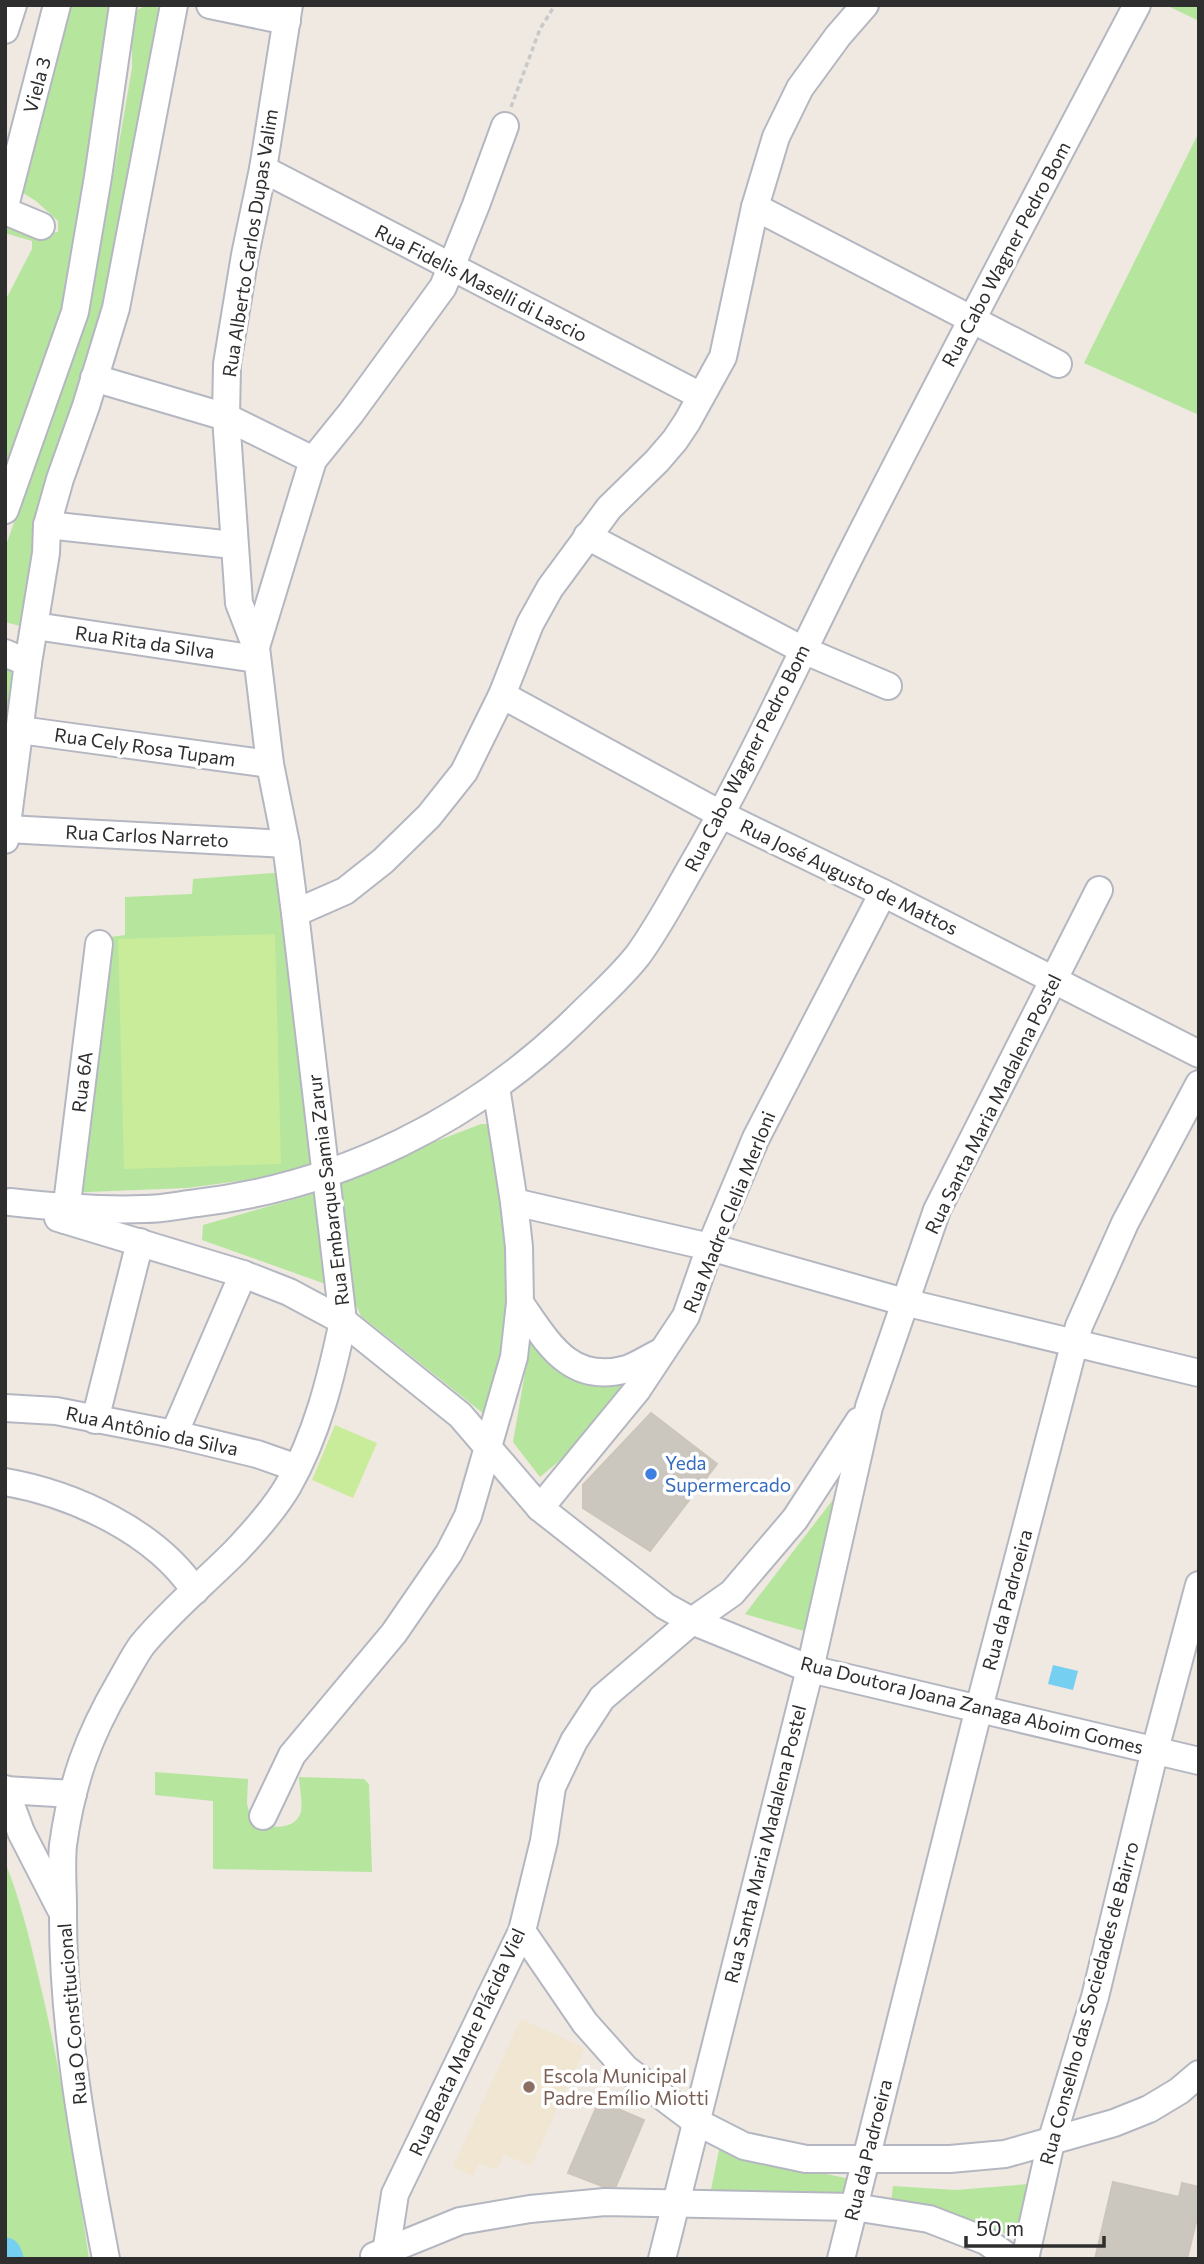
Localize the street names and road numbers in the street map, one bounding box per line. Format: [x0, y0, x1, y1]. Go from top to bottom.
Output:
street label: Viela 3 [18, 54, 55, 115]
street label: Rua Alberto Carlos Dupas Valim [217, 107, 282, 379]
street label: Rua Cabo Wagner Pedro Bom [936, 137, 1075, 370]
street label: Rua Fidelis Maselli di Lascio [371, 219, 591, 346]
street label: Rua Rita da Silva [74, 620, 216, 663]
street label: Rua Cabo Wagner Pedro Bom [679, 640, 814, 875]
street label: Rua Cely Rosa Tupam [53, 722, 237, 771]
street label: Rua José Augusto de Mattos [737, 814, 962, 939]
street label: Rua Carlos Narreto [65, 820, 229, 851]
street label: Rua Santa Maria Madalena Postel [919, 970, 1066, 1237]
street label: Rua 6A [66, 1050, 97, 1114]
street label: Rua Embarque Samia Zarur [302, 1073, 353, 1307]
street label: Rua Madre Clelia Merloni [678, 1108, 780, 1316]
street label: Rua Antônio da Silva [64, 1401, 240, 1460]
street label: Rua da Padroeira [977, 1527, 1036, 1673]
street label: Rua Doutora Joana Zanaga Aboim Gomes [798, 1651, 1146, 1758]
street label: Rua Santa Maria Madalena Postel [719, 1702, 810, 1985]
street label: Rua Conselho das Sociedades de Bairro [1034, 1839, 1143, 2167]
street label: Rua O Constitucional [52, 1922, 91, 2106]
street label: Rua Beata Madre Plácida Viel [404, 1924, 529, 2159]
street label: Rua da Padroeira [839, 2077, 896, 2223]

